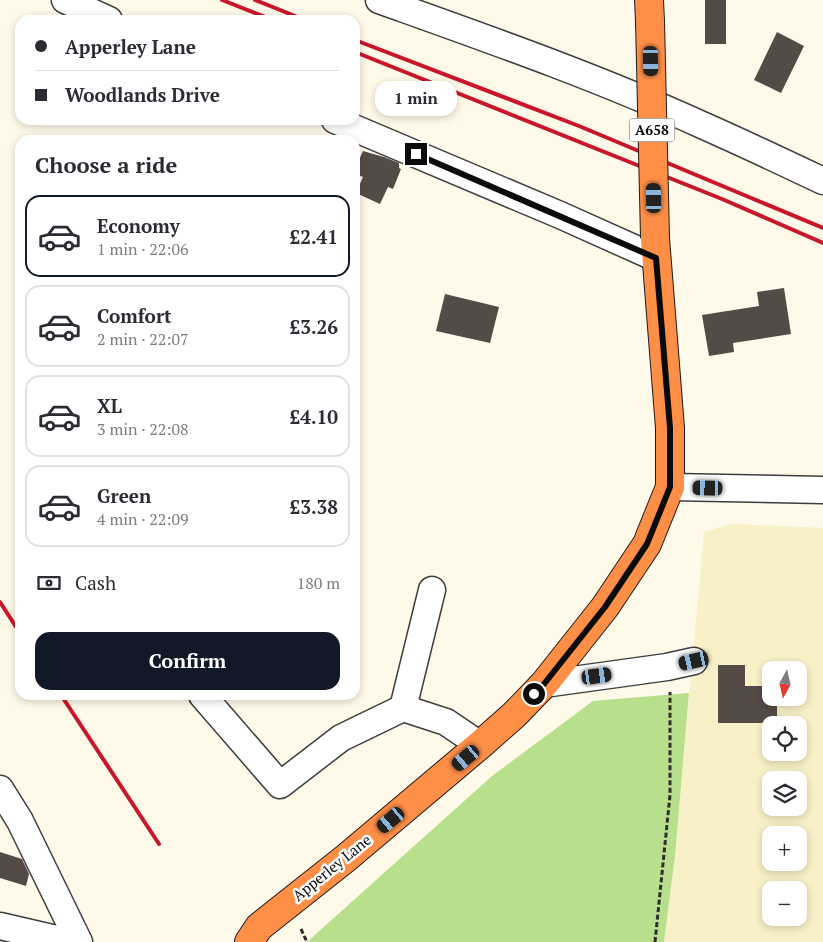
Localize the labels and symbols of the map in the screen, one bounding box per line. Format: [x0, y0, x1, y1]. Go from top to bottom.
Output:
car [643, 46, 658, 76]
callout: 1 min [375, 82, 457, 116]
road number: A658 [630, 118, 674, 142]
route end [405, 143, 427, 165]
car [646, 183, 661, 213]
car [692, 480, 723, 496]
car [677, 650, 710, 672]
north arrow [762, 661, 808, 706]
car [581, 666, 612, 686]
route start [523, 683, 545, 705]
car [449, 743, 482, 773]
car [374, 805, 407, 835]
street label: Apperley Lane [288, 829, 375, 905]

